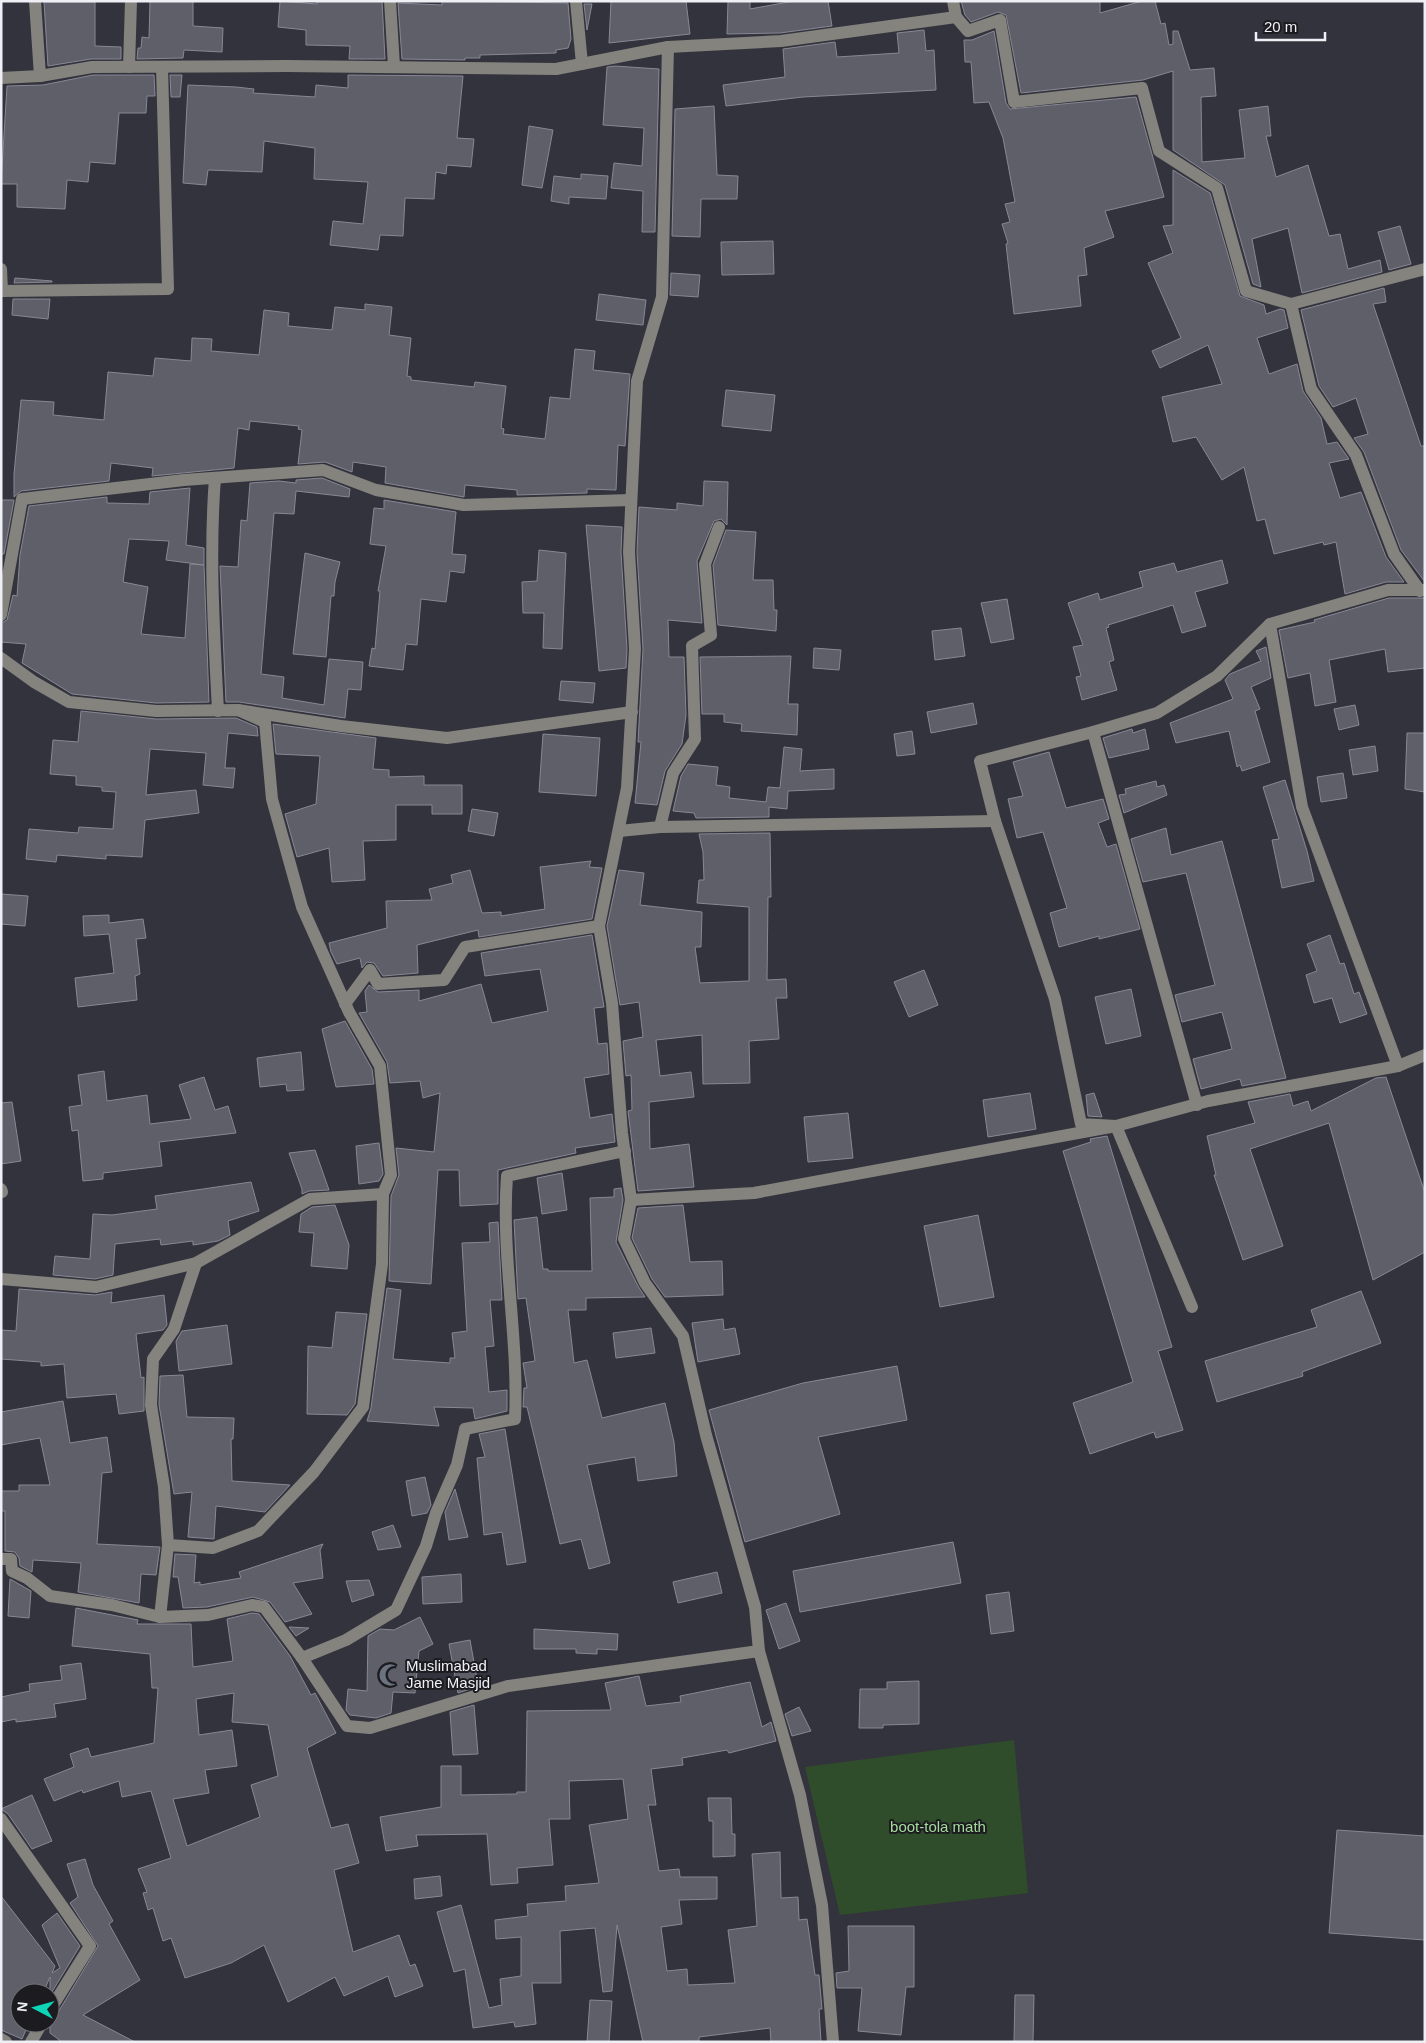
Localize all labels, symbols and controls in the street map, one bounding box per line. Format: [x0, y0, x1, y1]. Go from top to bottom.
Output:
scale bar [1256, 10, 1325, 42]
text: 20 m [1264, 18, 1297, 35]
place label: Muslimabad Jame Masjid [406, 1657, 490, 1691]
mosque icon: Muslimabad Jame Masjid [377, 1662, 403, 1688]
park label: boot-tola math [890, 1818, 986, 1835]
north arrow [10, 1983, 60, 2033]
text: N [14, 2001, 31, 2013]

